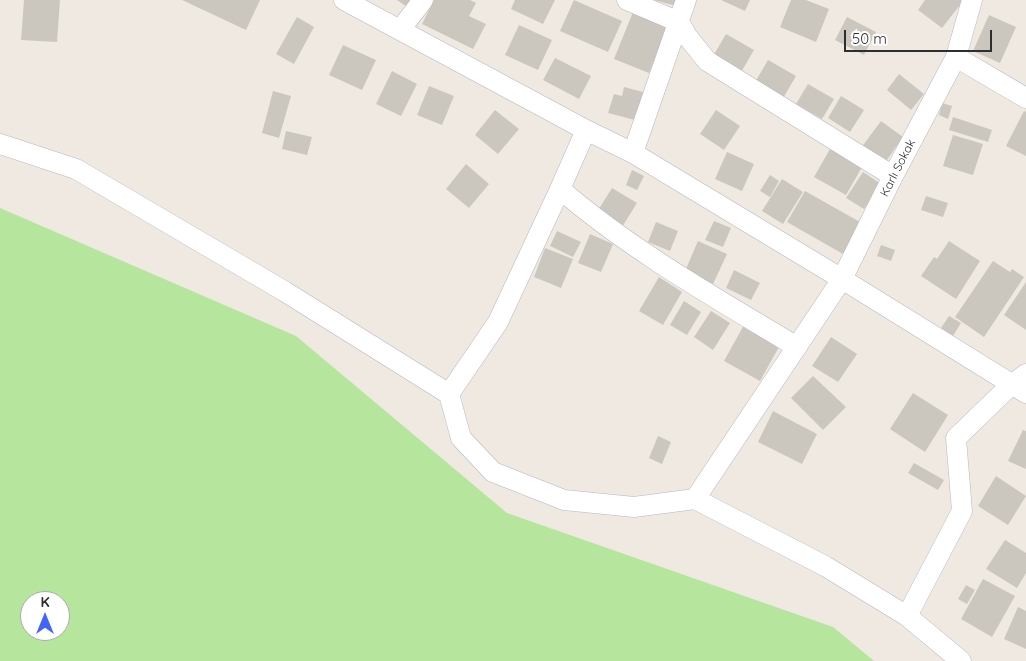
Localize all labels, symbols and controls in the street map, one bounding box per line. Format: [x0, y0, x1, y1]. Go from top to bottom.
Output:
scale bar [846, 20, 994, 52]
text: 50 m [852, 29, 887, 48]
street label: Karlı Sokak [877, 137, 919, 199]
north arrow [20, 591, 70, 641]
text: K [40, 593, 50, 611]

